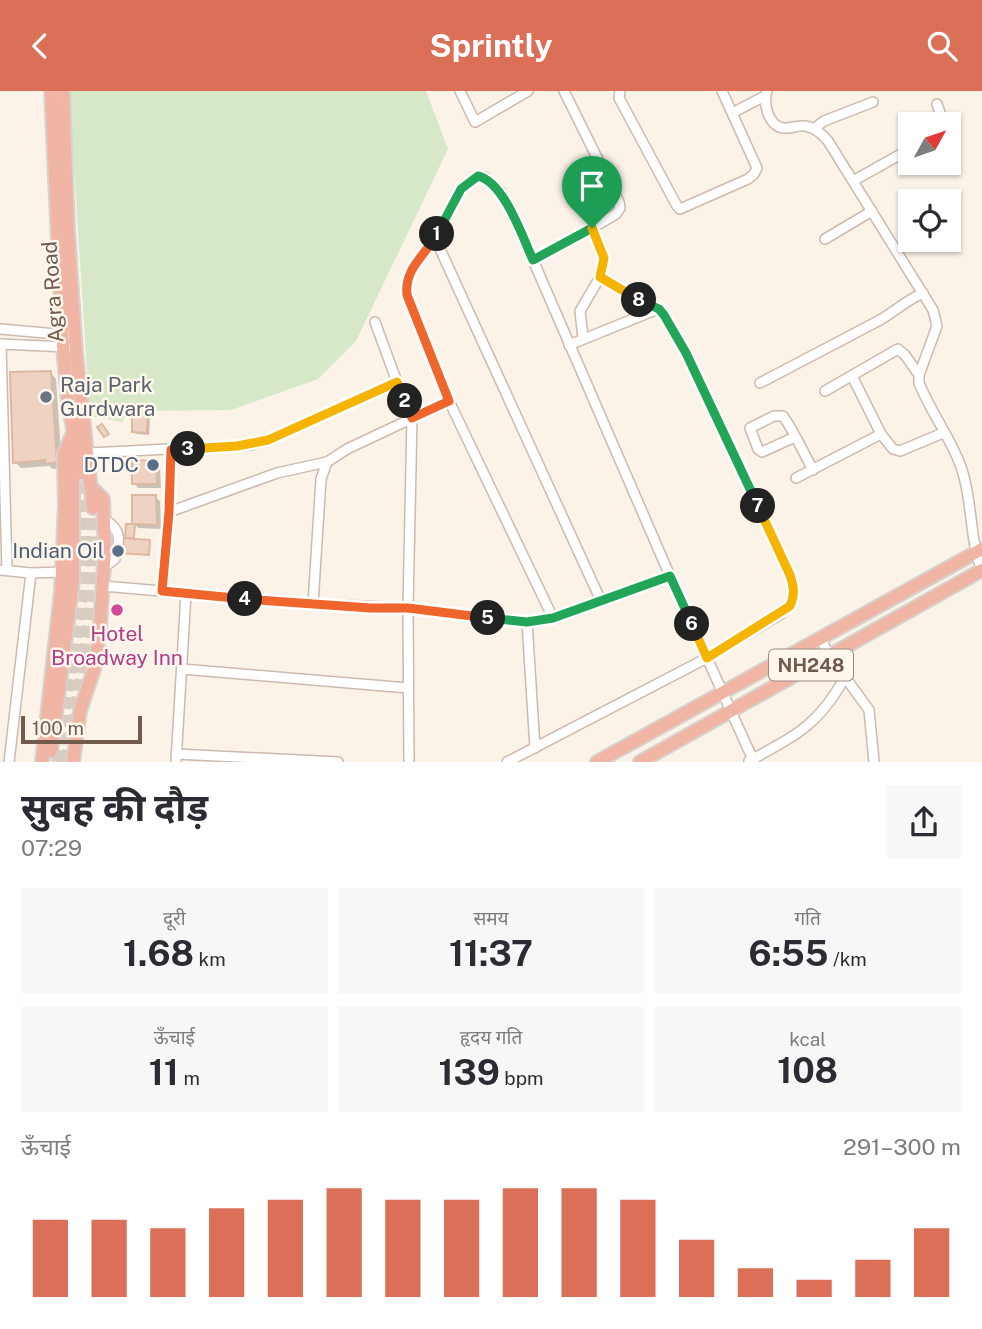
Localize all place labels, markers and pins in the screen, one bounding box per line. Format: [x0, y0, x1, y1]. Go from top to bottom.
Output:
pin [562, 156, 622, 228]
pin: 1 [420, 216, 454, 251]
pin: 8 [622, 283, 656, 318]
place label: Raja Park Gurdwara [60, 372, 155, 421]
pin: 2 [388, 383, 422, 419]
marker: Raja Park Gurdwara [38, 389, 54, 405]
pin: 3 [170, 431, 206, 467]
place label: DTDC [84, 452, 139, 477]
marker: DTDC [145, 457, 161, 473]
pin: 7 [740, 489, 776, 523]
place label: Indian Oil [12, 538, 104, 563]
marker: Indian Oil [110, 543, 126, 559]
pin: 4 [228, 581, 262, 617]
pin: 5 [470, 601, 505, 635]
marker: Hotel Broadway Inn [109, 602, 125, 618]
pin: 6 [674, 607, 710, 641]
place label: Hotel Broadway Inn [51, 621, 183, 670]

